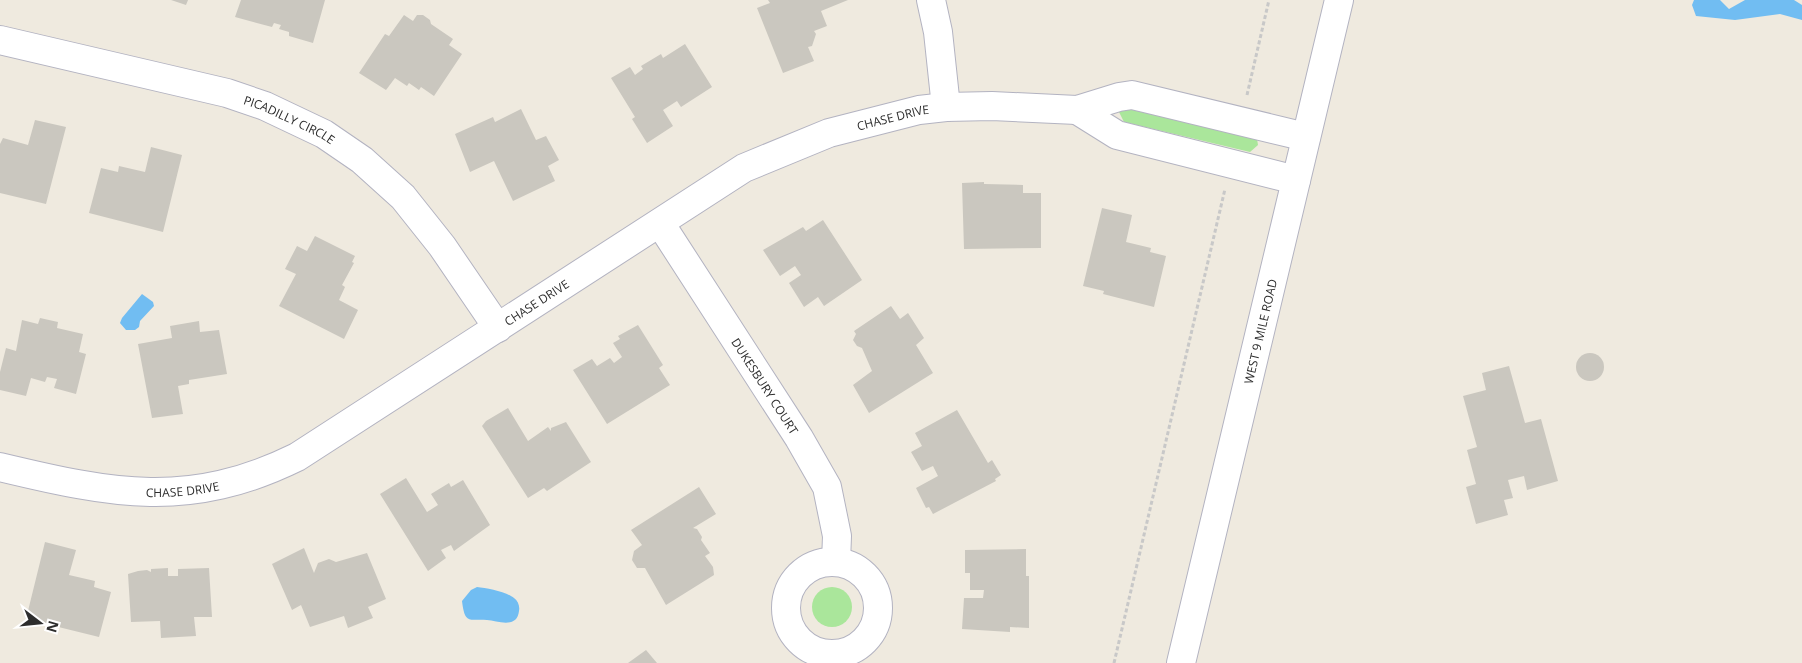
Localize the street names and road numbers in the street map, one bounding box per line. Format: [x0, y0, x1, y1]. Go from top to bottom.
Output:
street label: PICADILLY CIRCLE [242, 91, 339, 148]
street label: CHASE DRIVE [855, 100, 930, 134]
street label: CHASE DRIVE [501, 275, 572, 329]
street label: WEST 9 MILE ROAD [1239, 277, 1281, 385]
street label: DUKESBURY COURT [728, 334, 803, 438]
street label: CHASE DRIVE [146, 477, 221, 501]

